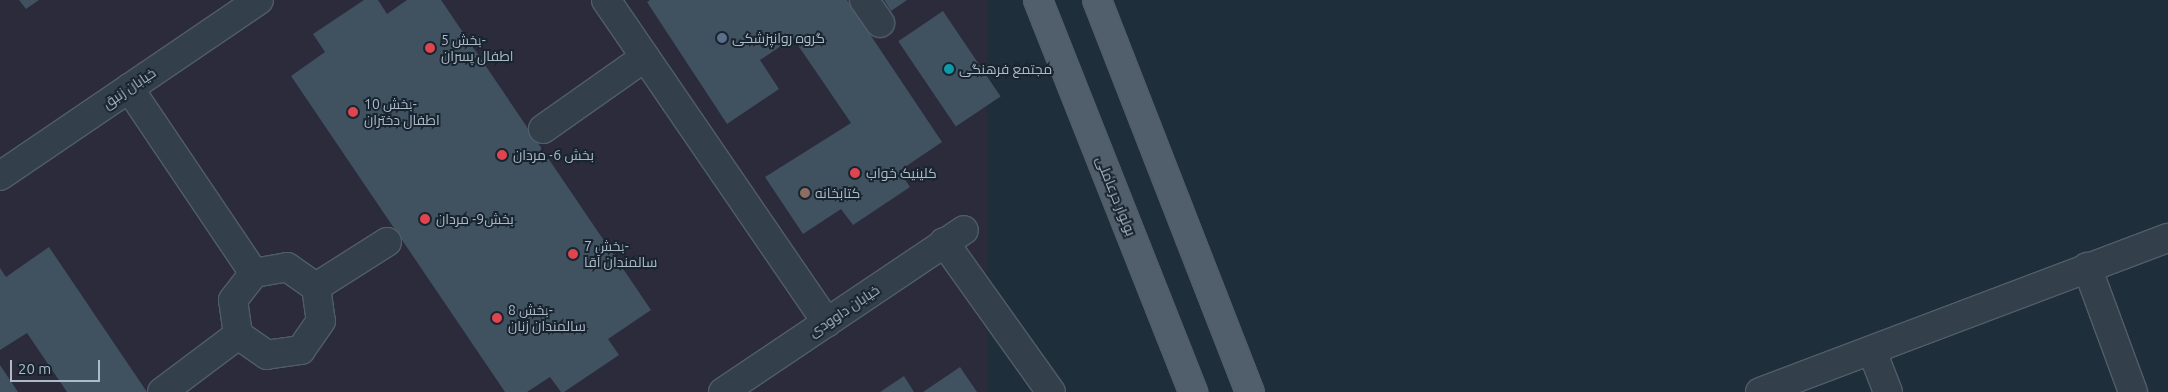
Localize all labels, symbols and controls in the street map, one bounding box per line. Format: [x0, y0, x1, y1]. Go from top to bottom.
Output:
place label: گروه روانپزشکی [732, 30, 825, 46]
place label: بخش 5- اطفال پسران [441, 32, 514, 64]
marker: گروه روانپزشکی [716, 32, 728, 44]
marker: بخش 5- اطفال پسران [423, 41, 437, 55]
place label: مجتمع فرهنگی [959, 61, 1052, 77]
marker: مجتمع فرهنگی [943, 63, 955, 75]
street label: خیابان زنبق [99, 64, 159, 112]
place label: بخش 10- اطفال دختران [364, 96, 440, 128]
marker: بخش 10- اطفال دختران [346, 105, 360, 119]
place label: بخش 6- مردان [513, 147, 594, 163]
marker: بخش 6- مردان [495, 148, 509, 162]
street label: بولوار حرعاملی [1092, 154, 1140, 238]
place label: کلینیک خواب [866, 165, 937, 181]
marker: کلینیک خواب [848, 166, 862, 180]
place label: کتابخانه [815, 185, 860, 201]
marker: کتابخانه [799, 187, 811, 199]
place label: بخش9- مردان [436, 211, 514, 227]
marker: بخش9- مردان [418, 212, 432, 226]
place label: بخش 7- سالمندان آقا [584, 238, 657, 270]
marker: بخش 7- سالمندان آقا [566, 247, 580, 261]
street label: خیابان داوودی [806, 281, 882, 341]
place label: بخش 8- سالمندان زنان [508, 302, 586, 334]
marker: بخش 8- سالمندان زنان [490, 311, 504, 325]
scale bar [12, 350, 102, 382]
text: 20 m [18, 360, 51, 377]

